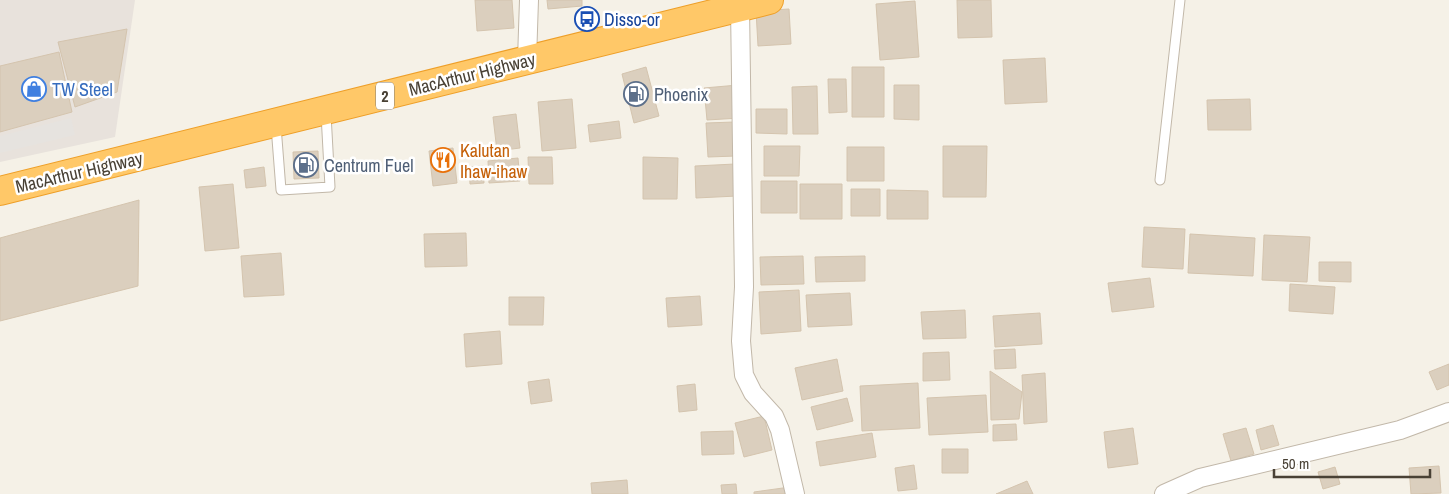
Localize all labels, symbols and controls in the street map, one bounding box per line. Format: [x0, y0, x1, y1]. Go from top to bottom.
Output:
bus stop icon: Disso-or [574, 6, 600, 32]
place label: Disso-or [604, 7, 660, 32]
street label: MacArthur Highway [406, 46, 538, 102]
shop icon: TW Steel [21, 76, 47, 102]
place label: TW Steel [52, 77, 113, 102]
fuel station icon: Phoenix [623, 81, 649, 107]
road number: 2 [376, 82, 394, 110]
place label: Phoenix [654, 82, 709, 107]
place label: Kalutan Ihaw-ihaw [460, 138, 528, 184]
street label: MacArthur Highway [13, 145, 146, 199]
restaurant icon: Kalutan Ihaw-ihaw [430, 147, 456, 173]
fuel station icon: Centrum Fuel [293, 152, 319, 178]
place label: Centrum Fuel [324, 153, 413, 178]
scale bar [1274, 446, 1430, 478]
text: 50 m [1282, 453, 1309, 474]

